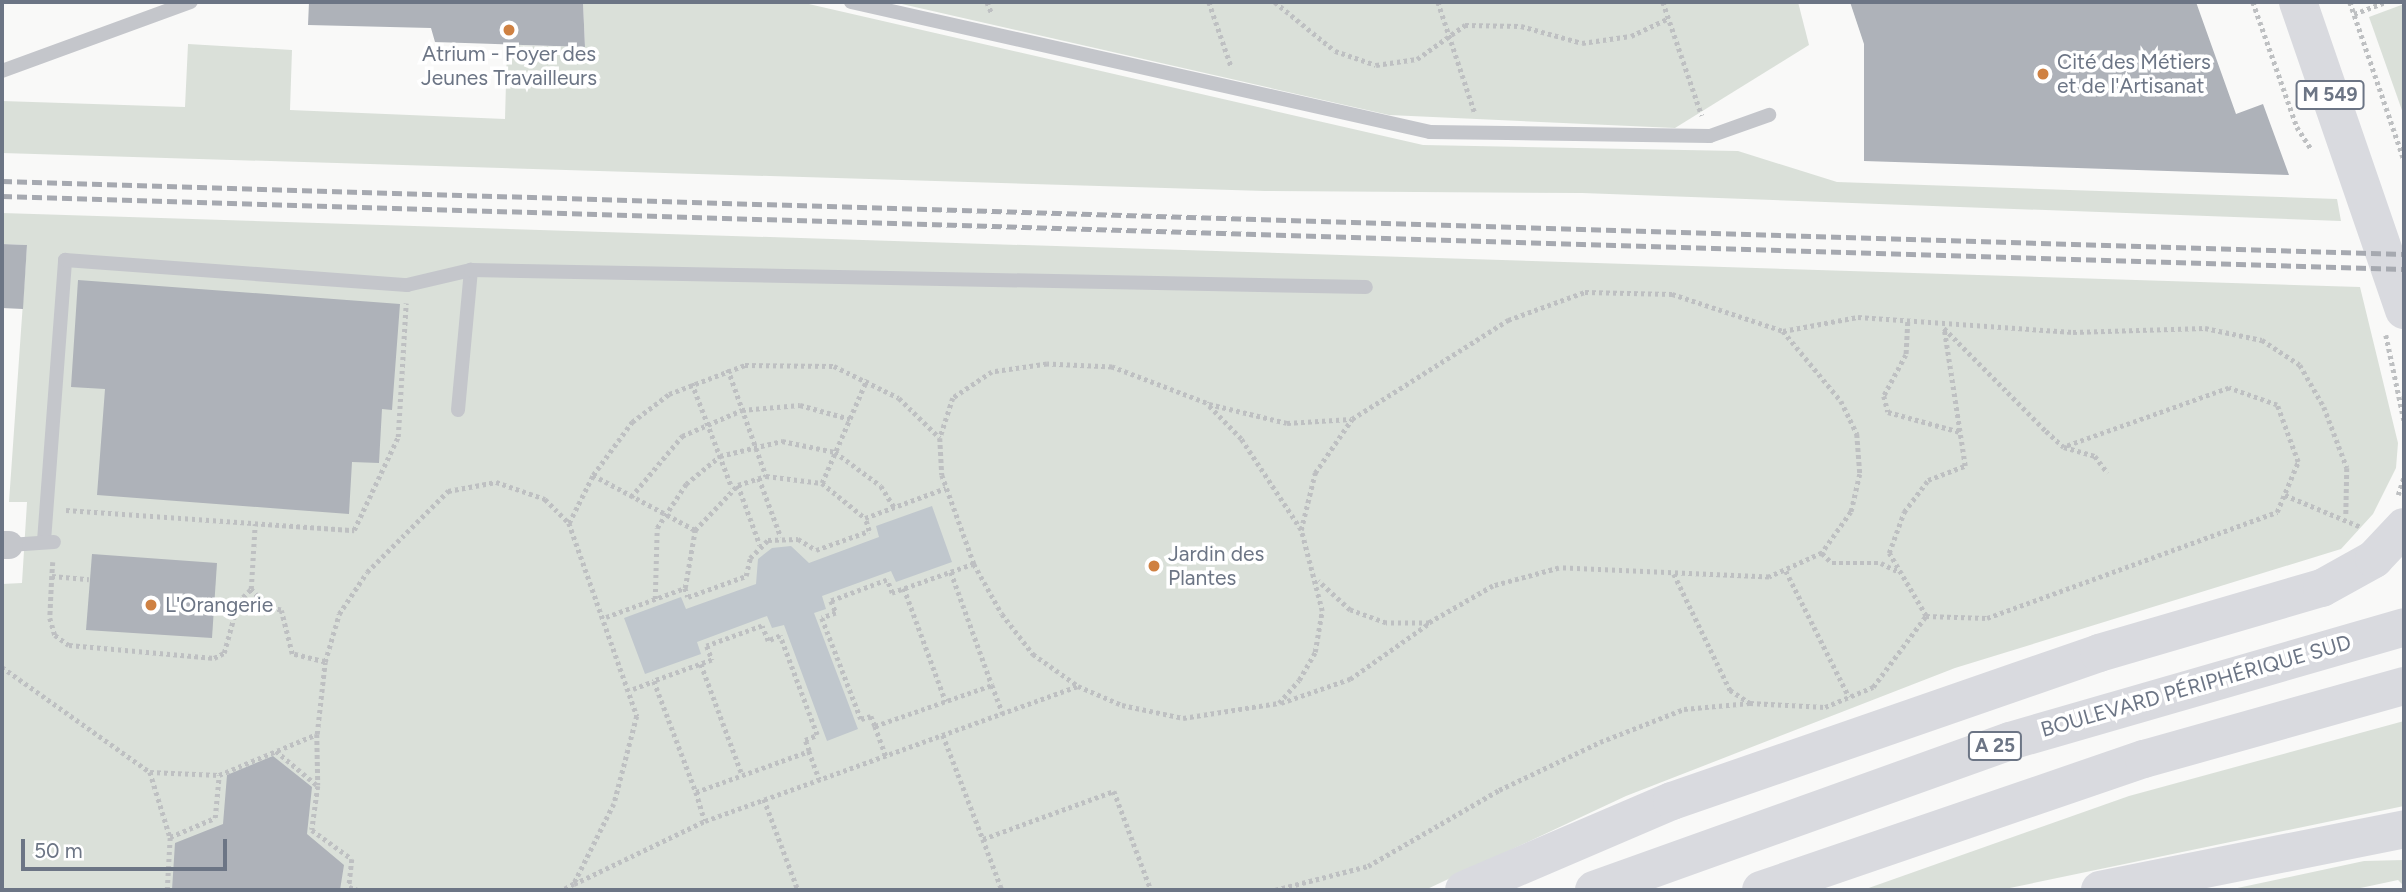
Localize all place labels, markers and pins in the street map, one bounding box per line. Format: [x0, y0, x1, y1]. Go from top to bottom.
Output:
marker: Atrium - Foyer des Jeunes Travailleurs [501, 22, 517, 38]
place label: Atrium - Foyer des Jeunes Travailleurs [421, 41, 597, 91]
place label: Cité des Métiers et de l'Artisanat [2057, 49, 2211, 99]
marker: Cité des Métiers et de l'Artisanat [2035, 66, 2051, 82]
place label: Jardin des Plantes [1168, 541, 1264, 591]
marker: Jardin des Plantes [1146, 558, 1162, 574]
place label: L'Orangerie [165, 592, 273, 618]
marker: L'Orangerie [143, 597, 159, 613]

